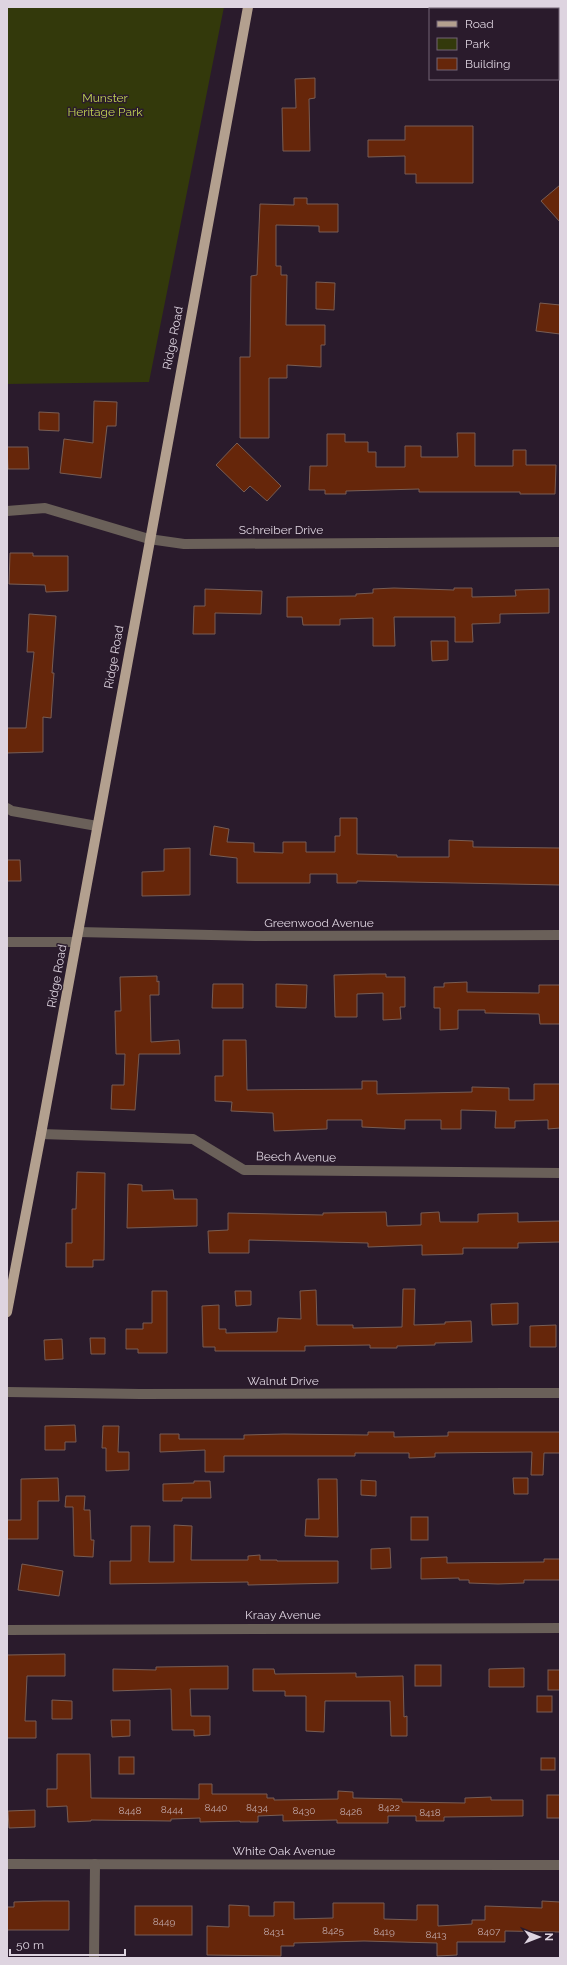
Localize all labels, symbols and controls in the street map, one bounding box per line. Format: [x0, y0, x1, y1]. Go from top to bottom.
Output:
legend [429, 8, 559, 80]
text: Road [465, 17, 494, 31]
text: Park [465, 37, 490, 51]
text: Building [465, 57, 511, 71]
park label: Munster Heritage Park [67, 91, 143, 119]
street label: Ridge Road [160, 305, 186, 371]
street label: Schreiber Drive [239, 523, 323, 537]
street label: Ridge Road [102, 624, 126, 690]
street label: Greenwood Avenue [264, 916, 374, 930]
street label: Ridge Road [45, 943, 69, 1009]
street label: Beech Avenue [256, 1149, 336, 1165]
street label: Walnut Drive [247, 1374, 319, 1388]
street label: Kraay Avenue [245, 1608, 321, 1622]
house number: 8440 [205, 1802, 227, 1813]
house number: 8434 [246, 1802, 269, 1813]
house number: 8422 [378, 1802, 400, 1813]
house number: 8444 [161, 1804, 184, 1815]
house number: 8448 [119, 1805, 141, 1816]
house number: 8430 [293, 1805, 315, 1816]
house number: 8426 [340, 1806, 362, 1817]
house number: 8418 [419, 1807, 441, 1818]
street label: White Oak Avenue [233, 1844, 335, 1858]
house number: 8449 [153, 1916, 175, 1927]
north arrow [519, 1917, 559, 1957]
house number: 8425 [322, 1925, 345, 1936]
house number: 8431 [263, 1926, 285, 1937]
house number: 8419 [373, 1926, 395, 1937]
house number: 8407 [478, 1926, 501, 1937]
house number: 8413 [425, 1929, 447, 1940]
scale bar [10, 1931, 125, 1957]
text: N [542, 1933, 555, 1941]
text: 50 m [16, 1938, 44, 1952]

